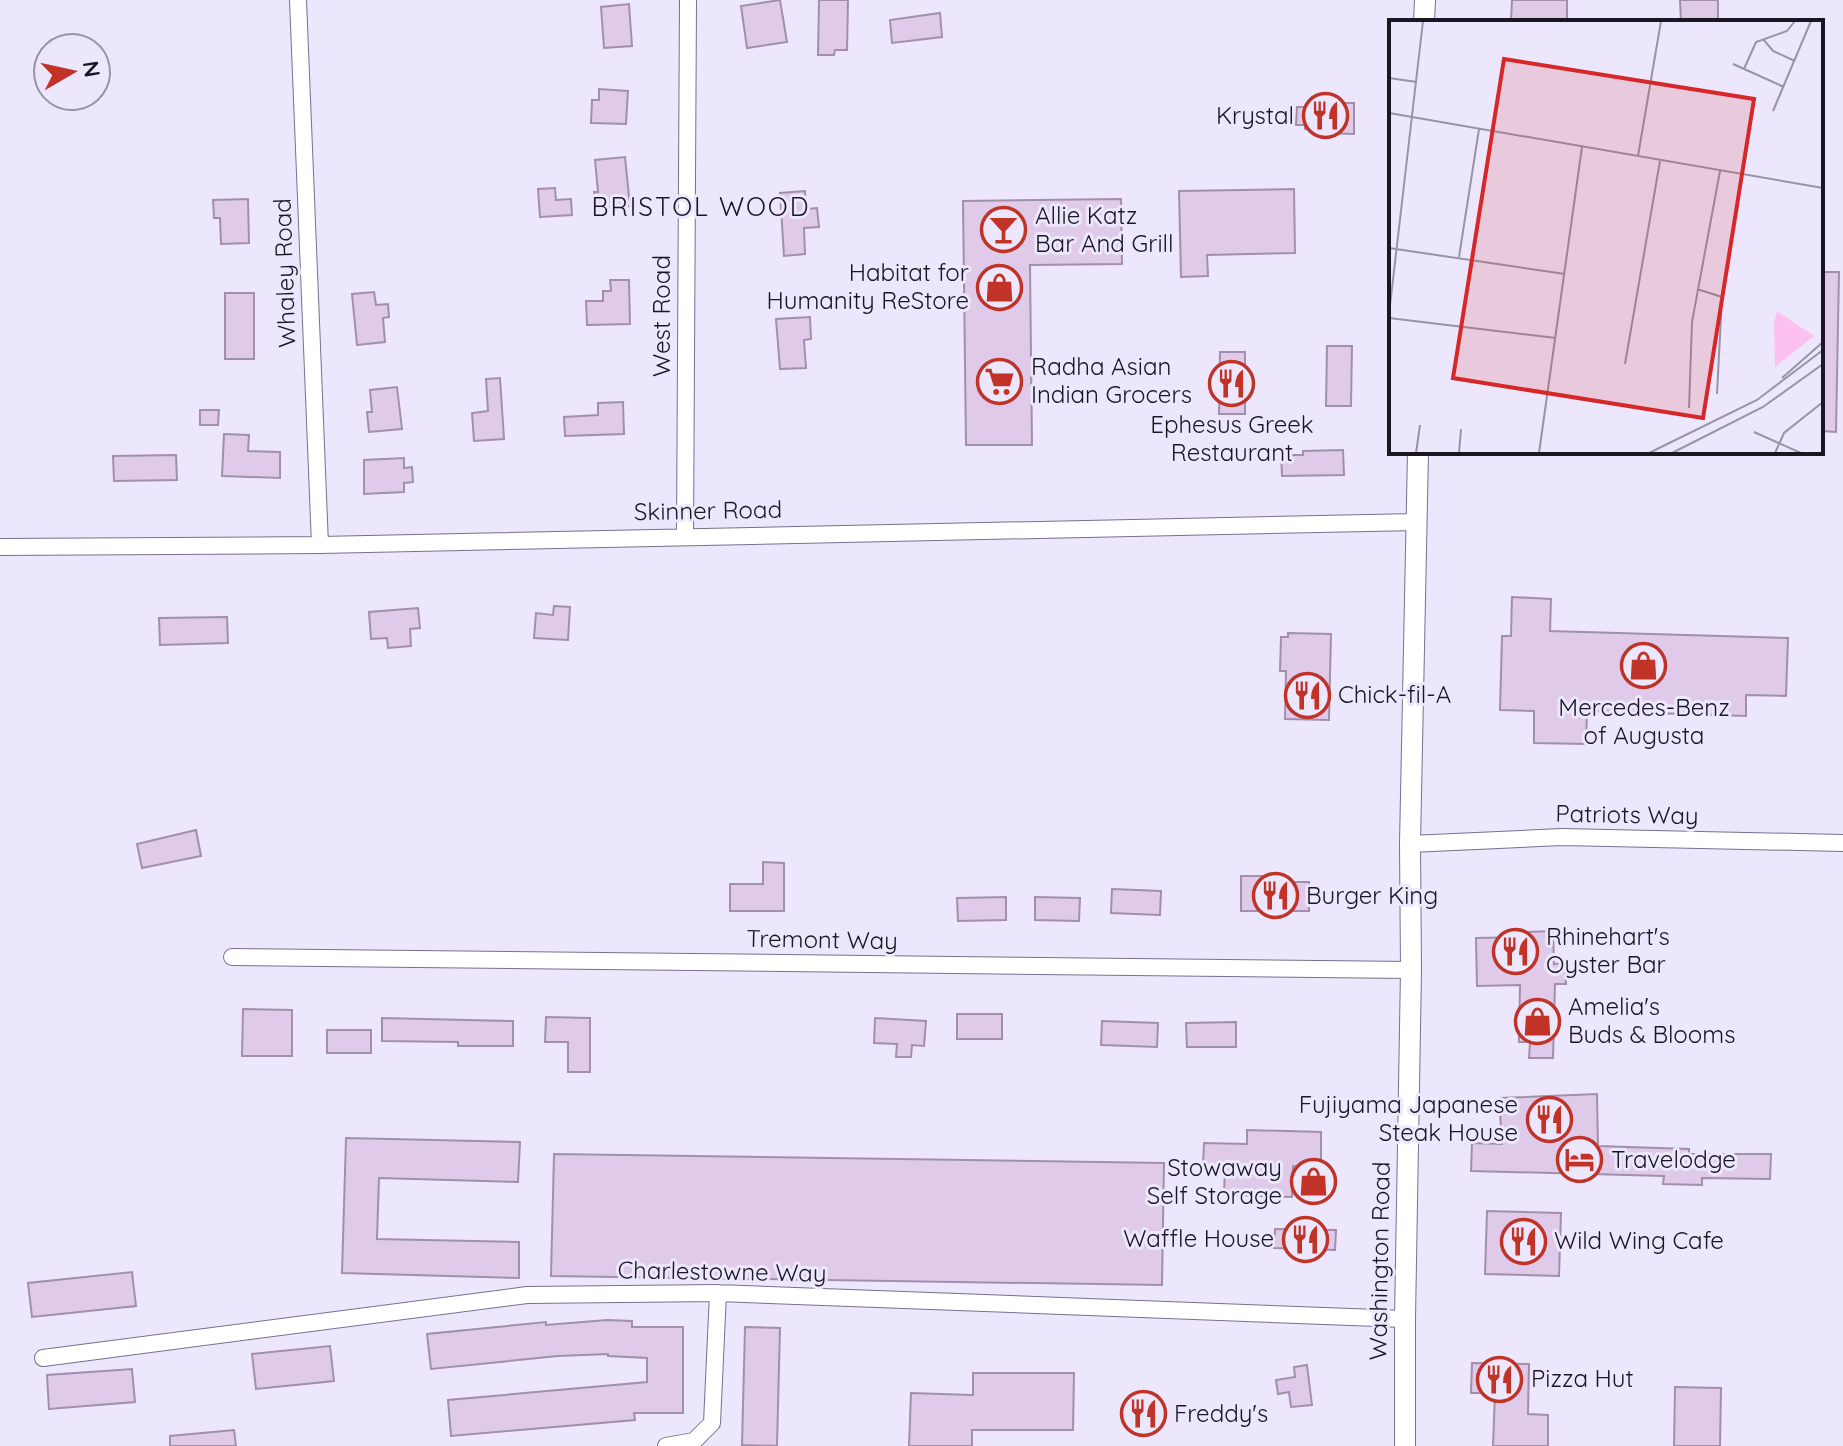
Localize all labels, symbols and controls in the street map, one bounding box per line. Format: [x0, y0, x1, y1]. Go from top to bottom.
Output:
inset map [1389, 20, 1823, 454]
north arrow [32, 32, 112, 112]
text: N [77, 59, 107, 79]
restaurant icon: Krystal [1301, 92, 1349, 140]
place label: Krystal [1216, 100, 1294, 130]
district label: BRISTOL WOOD [591, 190, 811, 223]
street label: Whaley Road [266, 198, 302, 348]
place label: Allie Katz Bar And Grill [1035, 200, 1174, 258]
bar icon: Allie Katz Bar And Grill [980, 206, 1028, 254]
street label: West Road [646, 255, 676, 377]
place label: Habitat for Humanity ReStore [767, 257, 969, 315]
shop icon: Habitat for Humanity ReStore [976, 263, 1024, 311]
place label: Radha Asian Indian Grocers [1031, 351, 1192, 409]
supermarket icon: Radha Asian Indian Grocers [976, 357, 1024, 405]
restaurant icon: Ephesus Greek Restaurant [1208, 359, 1256, 407]
place label: Ephesus Greek Restaurant [1150, 409, 1314, 467]
street label: Skinner Road [634, 494, 782, 526]
shop icon: Mercedes-Benz of Augusta [1620, 642, 1668, 690]
restaurant icon: Chick-fil-A [1283, 671, 1331, 719]
place label: Chick-fil-A [1338, 679, 1451, 709]
place label: Mercedes-Benz of Augusta [1558, 692, 1730, 750]
street label: Patriots Way [1555, 798, 1699, 830]
restaurant icon: Burger King [1251, 872, 1299, 920]
place label: Burger King [1306, 880, 1438, 910]
place label: Rhinehart's Oyster Bar [1546, 921, 1670, 979]
street label: Tremont Way [746, 923, 898, 955]
restaurant icon: Rhinehart's Oyster Bar [1491, 927, 1539, 975]
place label: Amelia's Buds & Blooms [1568, 991, 1735, 1049]
shop icon: Amelia's Buds & Blooms [1513, 997, 1561, 1045]
place label: Fujiyama Japanese Steak House [1299, 1089, 1518, 1147]
restaurant icon: Fujiyama Japanese Steak House [1525, 1095, 1573, 1143]
hotel icon: Travelodge [1556, 1136, 1604, 1184]
place label: Travelodge [1611, 1144, 1736, 1174]
place label: Stowaway Self Storage [1147, 1152, 1282, 1210]
shop icon: Stowaway Self Storage [1289, 1158, 1337, 1206]
street label: Washington Road [1362, 1161, 1396, 1361]
restaurant icon: Waffle House [1281, 1215, 1329, 1263]
restaurant icon: Wild Wing Cafe [1499, 1217, 1547, 1265]
place label: Waffle House [1123, 1223, 1274, 1253]
place label: Wild Wing Cafe [1554, 1225, 1724, 1255]
street label: Charlestowne Way [617, 1254, 827, 1288]
restaurant icon: Pizza Hut [1476, 1355, 1524, 1403]
place label: Pizza Hut [1531, 1363, 1634, 1393]
restaurant icon: Freddy's [1119, 1390, 1167, 1438]
place label: Freddy's [1174, 1398, 1268, 1428]

